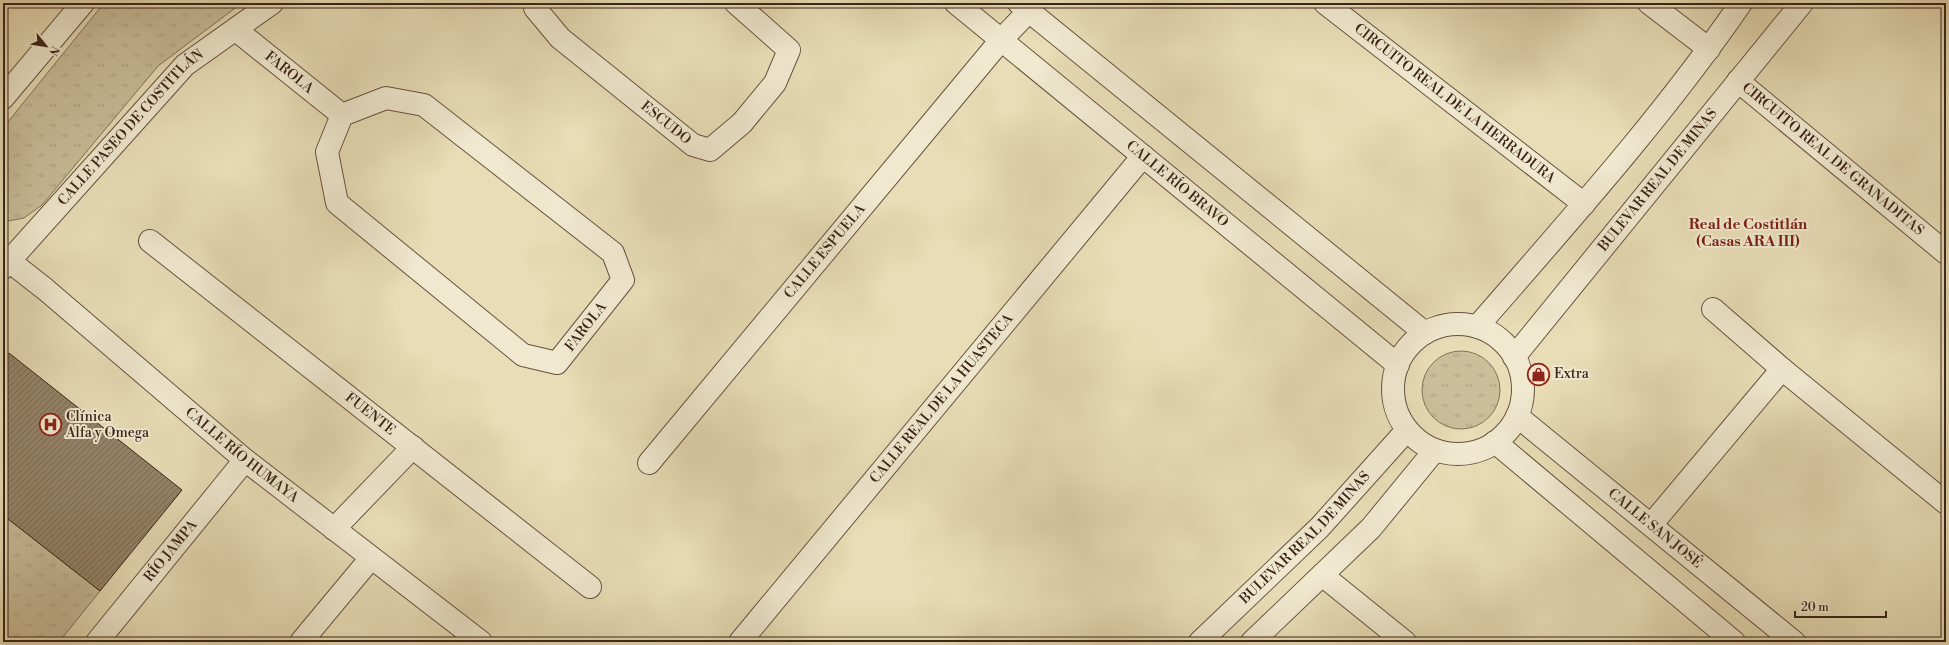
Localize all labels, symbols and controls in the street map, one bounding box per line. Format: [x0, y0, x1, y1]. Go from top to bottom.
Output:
street label: CIRCUITO REAL DE LA HERRADURA [1350, 20, 1559, 188]
north arrow [26, 26, 66, 66]
street label: FAROLA [261, 48, 317, 98]
street label: CALLE PASEO DE COSTITLÁN [54, 49, 210, 209]
street label: CIRCUITO REAL DE GRANADITAS [1738, 79, 1927, 240]
street label: ESCUDO [637, 97, 695, 149]
street label: BULEVAR REAL DE MINAS [1594, 105, 1721, 256]
street label: CALLE RÍO BRAVO [1122, 137, 1232, 231]
street label: CALLE ESPUELA [780, 200, 870, 303]
district label: Real de Costitlán (Casas ARA III) [1689, 215, 1808, 251]
street label: FAROLA [561, 298, 611, 355]
street label: CALLE REAL DE LA HUASTECA [866, 310, 1018, 487]
shop icon: Extra [1526, 361, 1552, 387]
place label: Extra [1554, 365, 1590, 383]
street label: FUENTE [341, 389, 399, 439]
street label: CALLE RÍO HUMAYA [181, 404, 302, 507]
place label: Clínica Alfa y Omega [65, 408, 150, 442]
hospital icon: Clínica Alfa y Omega [38, 412, 64, 438]
street label: BULEVAR REAL DE MINAS [1235, 468, 1374, 609]
street label: CALLE SAN JOSÉ [1604, 485, 1707, 572]
street label: RÍO JAMPA [140, 516, 202, 586]
scale bar [1795, 593, 1886, 619]
text: 20 m [1801, 600, 1829, 615]

